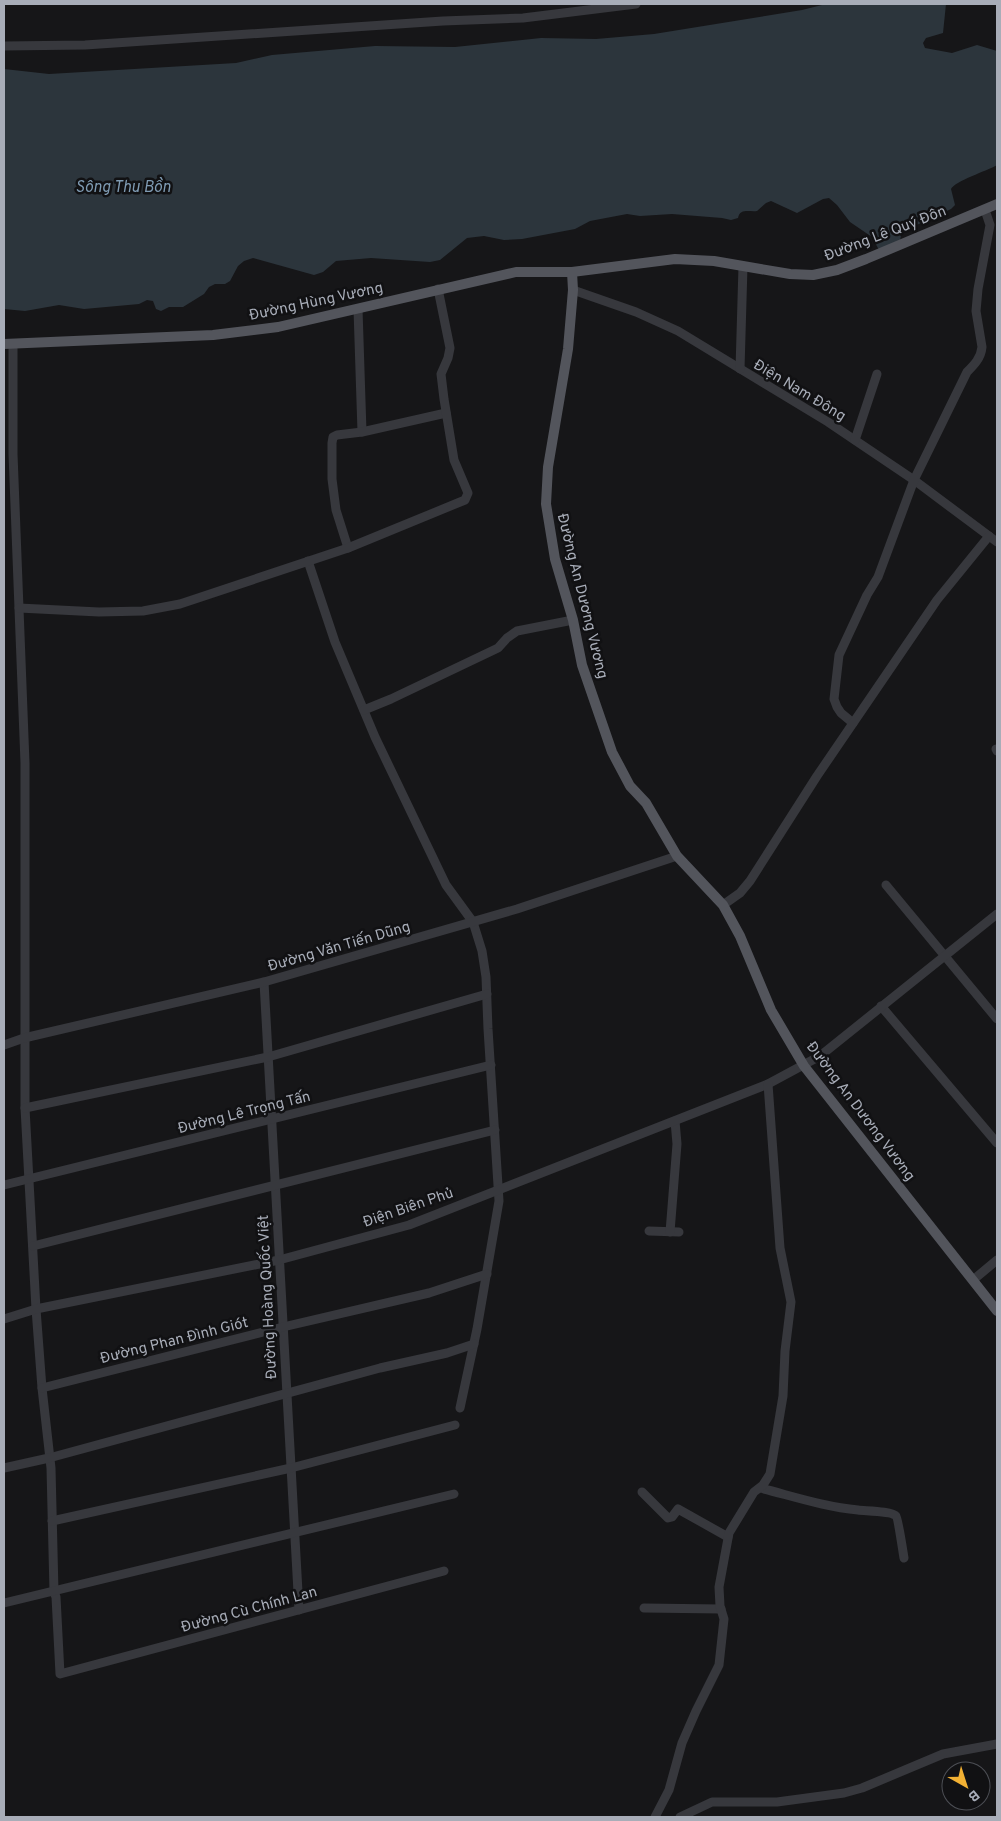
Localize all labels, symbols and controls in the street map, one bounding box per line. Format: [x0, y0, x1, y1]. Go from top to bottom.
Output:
water label: Sông Thu Bồn [75, 176, 171, 198]
street label: Đường Lê Quý Đôn [822, 202, 949, 266]
street label: Đường Hùng Vương [248, 279, 385, 326]
street label: Điện Nam Đông [749, 356, 849, 426]
street label: Đường An Dương Vương [552, 512, 611, 681]
street label: Đường Văn Tiến Dũng [266, 917, 413, 977]
street label: Đường An Dương Vương [801, 1038, 918, 1185]
street label: Đường Lê Trọng Tấn [176, 1087, 313, 1139]
street label: Điện Biên Phủ [361, 1184, 456, 1233]
street label: Đường Hoàng Quốc Việt [254, 1214, 282, 1380]
street label: Đường Phan Đình Giót [98, 1314, 250, 1369]
street label: Đường Cù Chính Lan [179, 1583, 320, 1638]
north arrow [941, 1761, 991, 1811]
text: B [964, 1785, 982, 1805]

